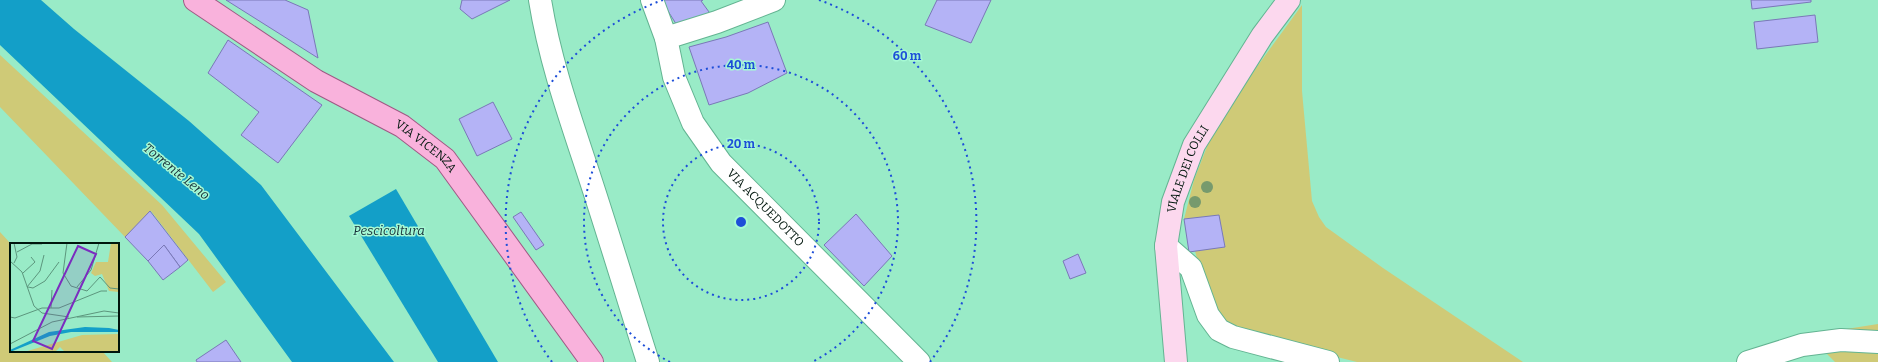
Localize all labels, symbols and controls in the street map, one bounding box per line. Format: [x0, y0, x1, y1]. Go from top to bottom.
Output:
text: 60 m [893, 49, 922, 63]
text: 40 m [727, 58, 756, 72]
street label: VIA VICENZA [393, 117, 460, 175]
street label: VIALE DEI COLLI [1164, 123, 1212, 214]
text: 20 m [727, 137, 756, 151]
water label: Torrente Leno [141, 140, 213, 203]
street label: VIA ACQUEDOTTO [724, 166, 807, 249]
centre of rings [734, 215, 748, 229]
water label: Pescicoltura [353, 223, 425, 238]
inset map [10, 243, 119, 352]

